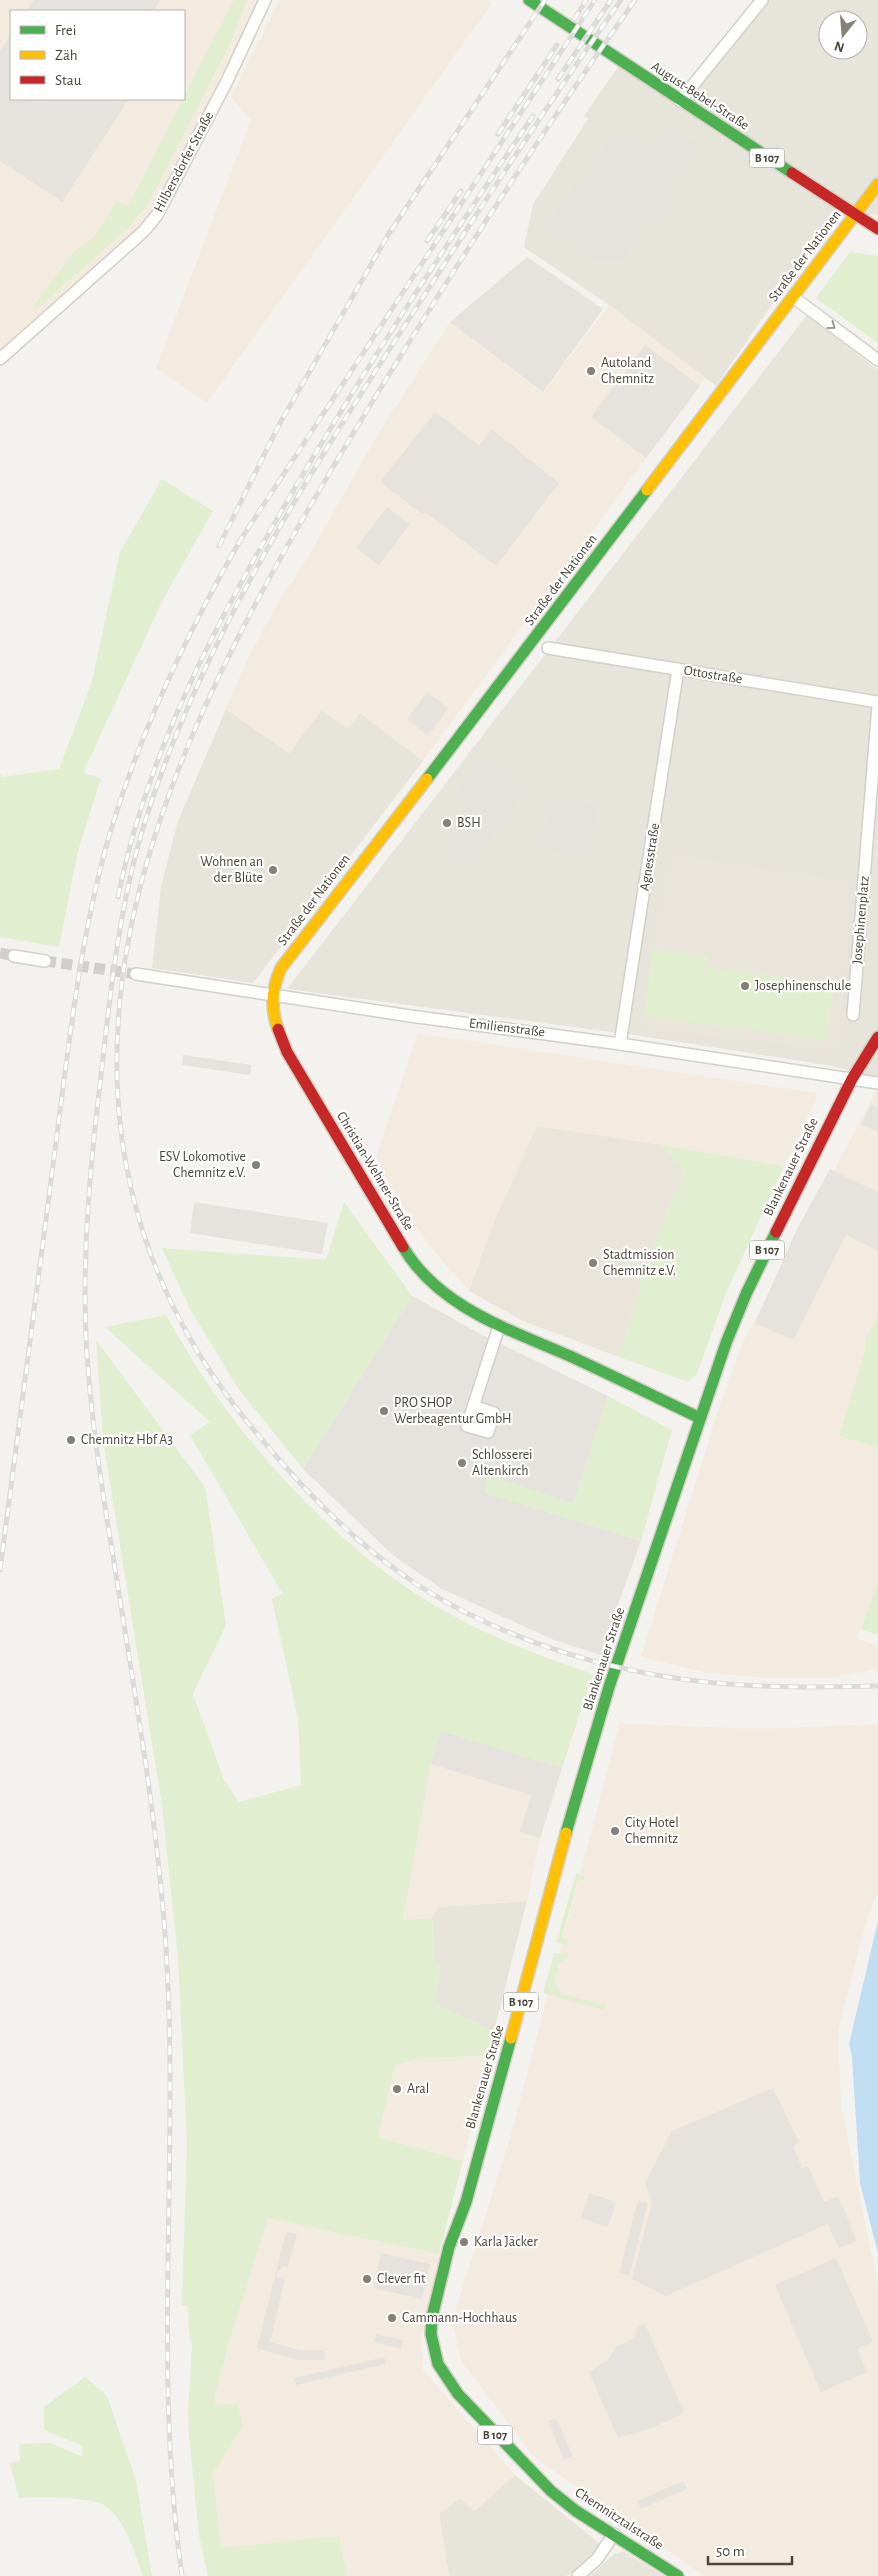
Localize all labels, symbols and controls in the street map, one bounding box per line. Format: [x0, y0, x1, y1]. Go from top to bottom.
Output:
legend [10, 10, 185, 100]
north arrow [818, 10, 868, 60]
text: Frei [55, 23, 76, 38]
text: N [833, 38, 846, 55]
text: Zäh [55, 48, 78, 63]
street label: August-Bebel-Straße [649, 59, 751, 133]
text: Stau [55, 73, 82, 88]
street label: Hilbersdorfer Straße [152, 109, 216, 215]
road number: B 107 [750, 148, 784, 168]
street label: Straße der Nationen [766, 208, 844, 304]
one-way arrow [826, 320, 836, 329]
place label: Autoland Chemnitz [601, 356, 654, 386]
marker: Autoland Chemnitz [585, 365, 597, 377]
street label: Straße der Nationen [522, 532, 600, 628]
street label: Ottostraße [683, 663, 743, 687]
place label: BSH [457, 816, 481, 830]
marker: BSH [441, 817, 453, 829]
street label: Agnesstraße [638, 822, 662, 892]
street label: Straße der Nationen [275, 852, 353, 948]
place label: Wohnen an der Blüte [200, 855, 263, 885]
marker: Wohnen an der Blüte [267, 864, 279, 876]
street label: Josephinenplatz [850, 875, 872, 965]
place label: Josephinenschule [755, 979, 851, 993]
marker: Josephinenschule [739, 980, 751, 992]
street label: Emilienstraße [468, 1016, 546, 1040]
street label: Christian-Wehner-Straße [334, 1109, 416, 1233]
street label: Blankenauer Straße [761, 1116, 821, 1218]
place label: ESV Lokomotive Chemnitz e.V. [159, 1150, 246, 1180]
marker: ESV Lokomotive Chemnitz e.V. [250, 1159, 262, 1171]
road number: B 107 [750, 1240, 784, 1260]
place label: Stadtmission Chemnitz e.V. [603, 1248, 676, 1278]
marker: Stadtmission Chemnitz e.V. [587, 1257, 599, 1269]
place label: PRO SHOP Werbeagentur GmbH [394, 1396, 512, 1426]
marker: PRO SHOP Werbeagentur GmbH [378, 1405, 390, 1417]
place label: Chemnitz Hbf A3 [81, 1433, 173, 1447]
marker: Chemnitz Hbf A3 [65, 1434, 77, 1446]
place label: Schlosserei Altenkirch [472, 1448, 533, 1478]
marker: Schlosserei Altenkirch [456, 1457, 468, 1469]
street label: Blankenauer Straße [581, 1606, 627, 1712]
place label: City Hotel Chemnitz [625, 1816, 679, 1846]
marker: City Hotel Chemnitz [609, 1825, 621, 1837]
road number: B 107 [504, 1992, 538, 2011]
street label: Blankenauer Straße [463, 2023, 507, 2131]
place label: Aral [407, 2082, 429, 2096]
marker: Aral [391, 2083, 403, 2095]
place label: Karla Jäcker [474, 2235, 538, 2249]
marker: Karla Jäcker [458, 2236, 470, 2248]
place label: Clever fit [377, 2272, 426, 2286]
marker: Clever fit [361, 2273, 373, 2285]
place label: Cammann-Hochhaus [402, 2311, 517, 2325]
marker: Cammann-Hochhaus [386, 2312, 398, 2324]
road number: B 107 [478, 2426, 512, 2444]
street label: Chemnitztalstraße [572, 2485, 666, 2553]
scale bar [708, 2534, 792, 2566]
text: 50 m [716, 2544, 745, 2559]

